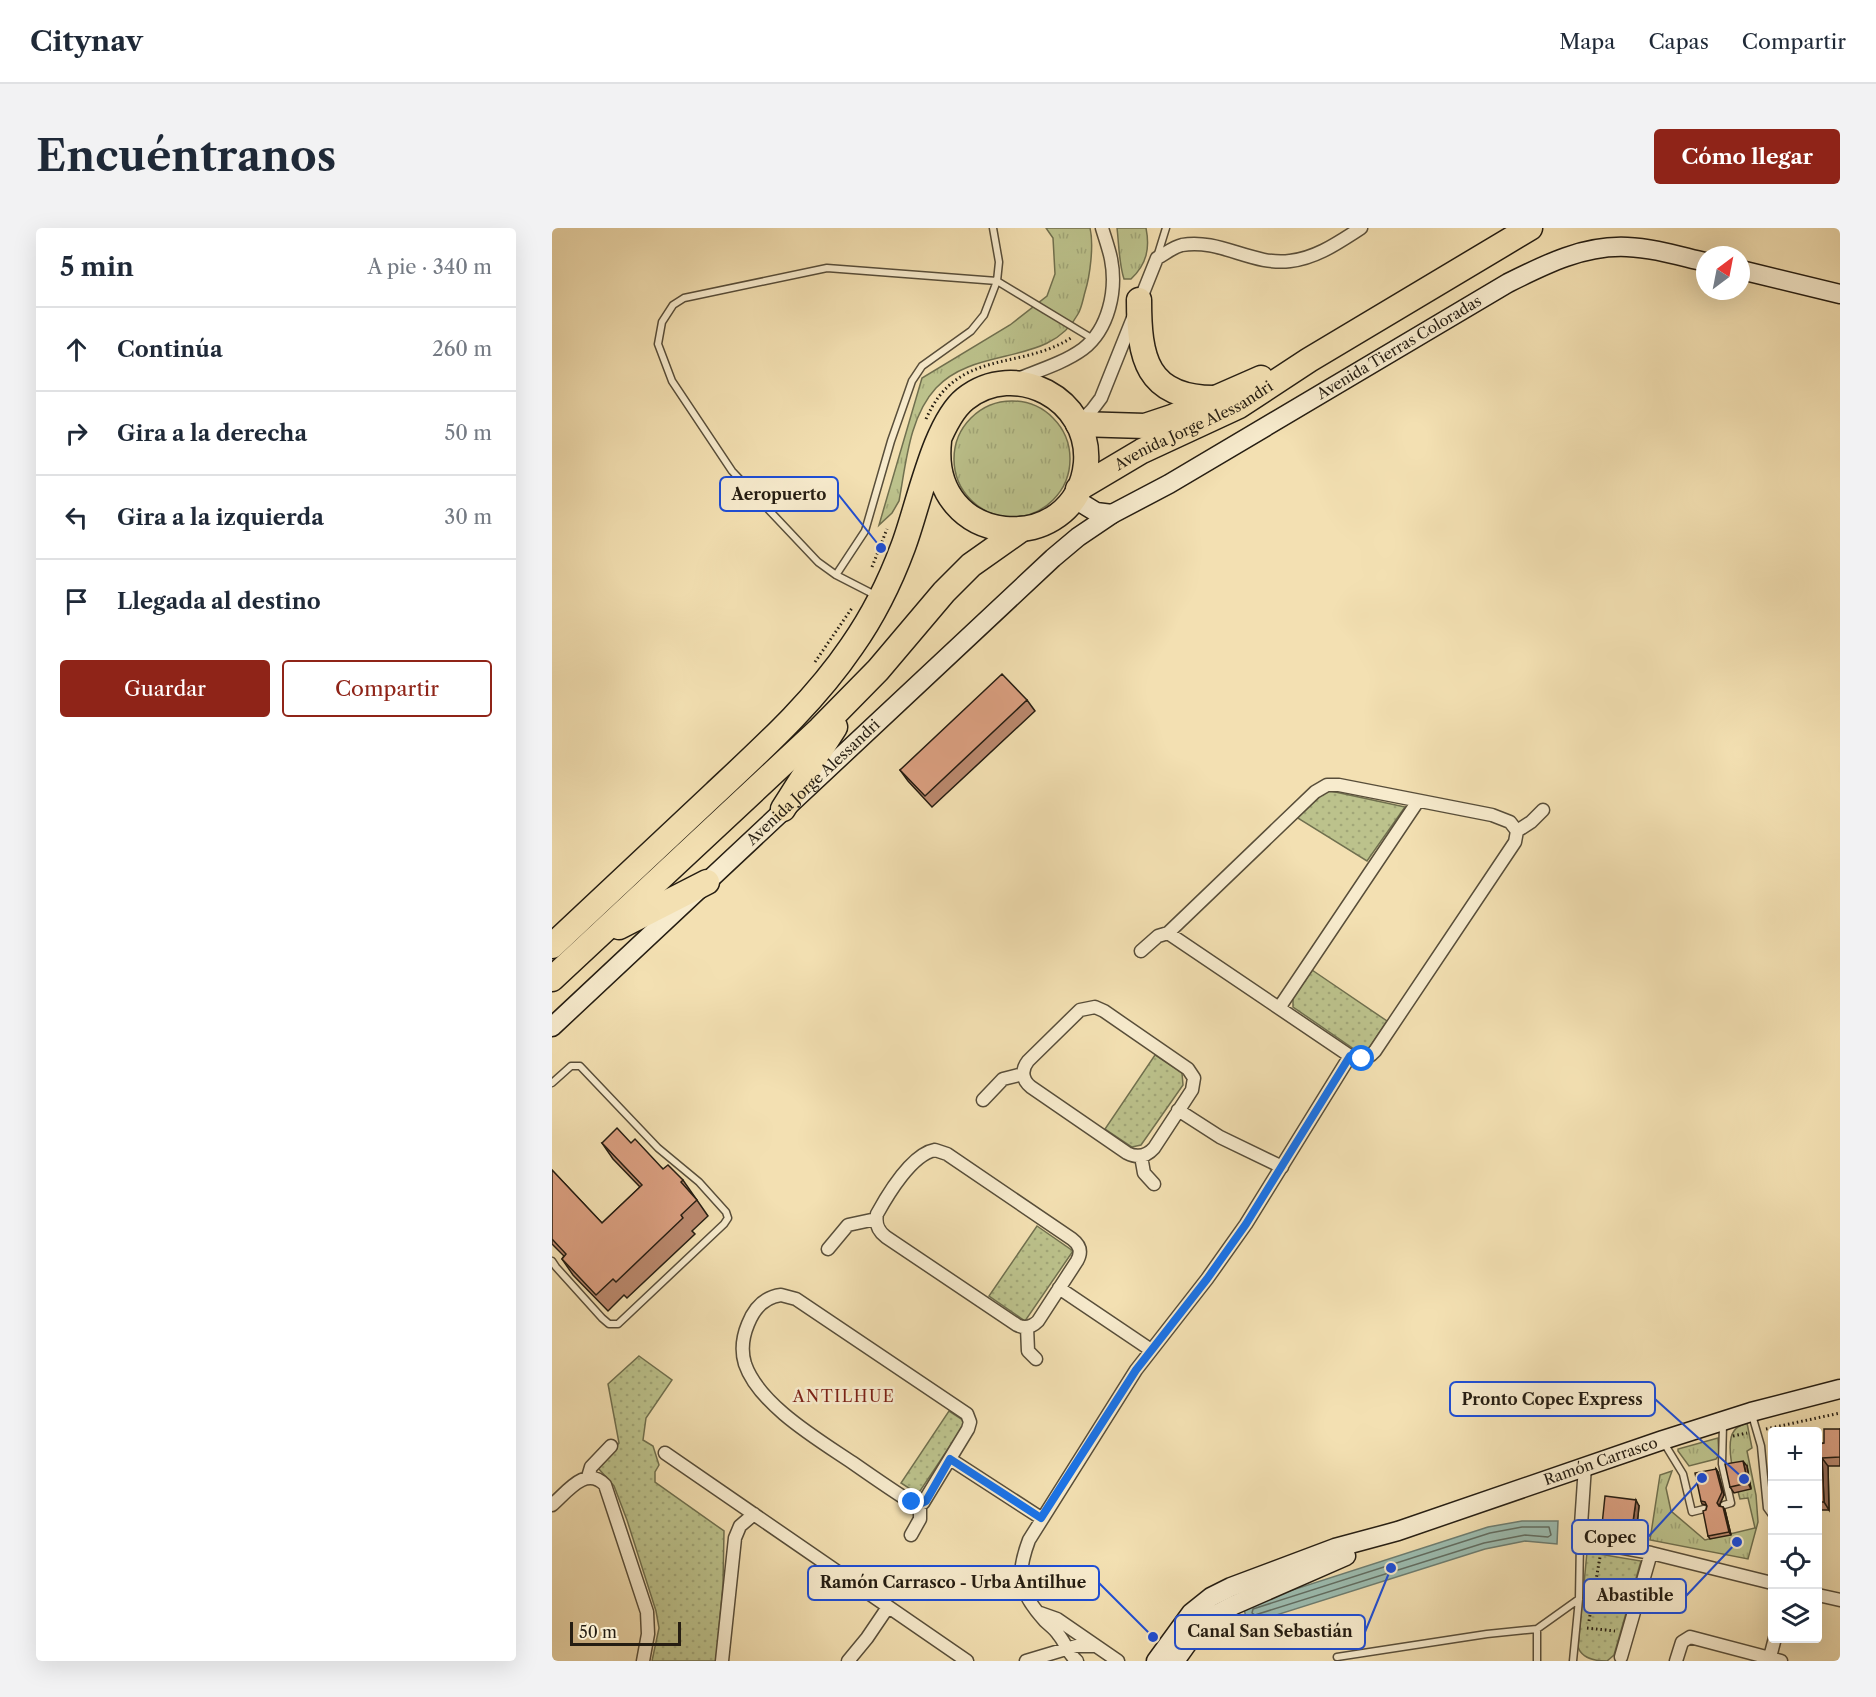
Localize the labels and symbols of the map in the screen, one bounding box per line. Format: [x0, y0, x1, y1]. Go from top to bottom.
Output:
north arrow [1696, 246, 1750, 300]
street label: Avenida Tierras Coloradas [1312, 291, 1485, 404]
street label: Avenida Jorge Alessandri [1110, 376, 1277, 475]
callout: Aeropuerto [720, 477, 838, 511]
text: Aeropuerto [731, 484, 826, 504]
street label: Avenida Jorge Alessandri [742, 715, 884, 850]
route start [1348, 1045, 1374, 1071]
callout: Pronto Copec Express [1450, 1382, 1655, 1416]
district label: ANTILHUE [792, 1386, 895, 1406]
text: Pronto Copec Express [1461, 1389, 1643, 1409]
street label: Ramón Carrasco [1541, 1433, 1660, 1489]
route end [898, 1488, 924, 1514]
callout: Copec [1572, 1520, 1648, 1554]
text: Copec [1584, 1527, 1636, 1547]
callout: Ramón Carrasco - Urba Antilhue [808, 1566, 1099, 1600]
text: Ramón Carrasco - Urba Antilhue [820, 1572, 1087, 1592]
callout: Abastible [1584, 1579, 1686, 1613]
text: Abastible [1595, 1585, 1674, 1605]
callout: Canal San Sebastián [1175, 1615, 1365, 1649]
scale bar [570, 1619, 681, 1646]
text: Canal San Sebastián [1187, 1621, 1353, 1641]

